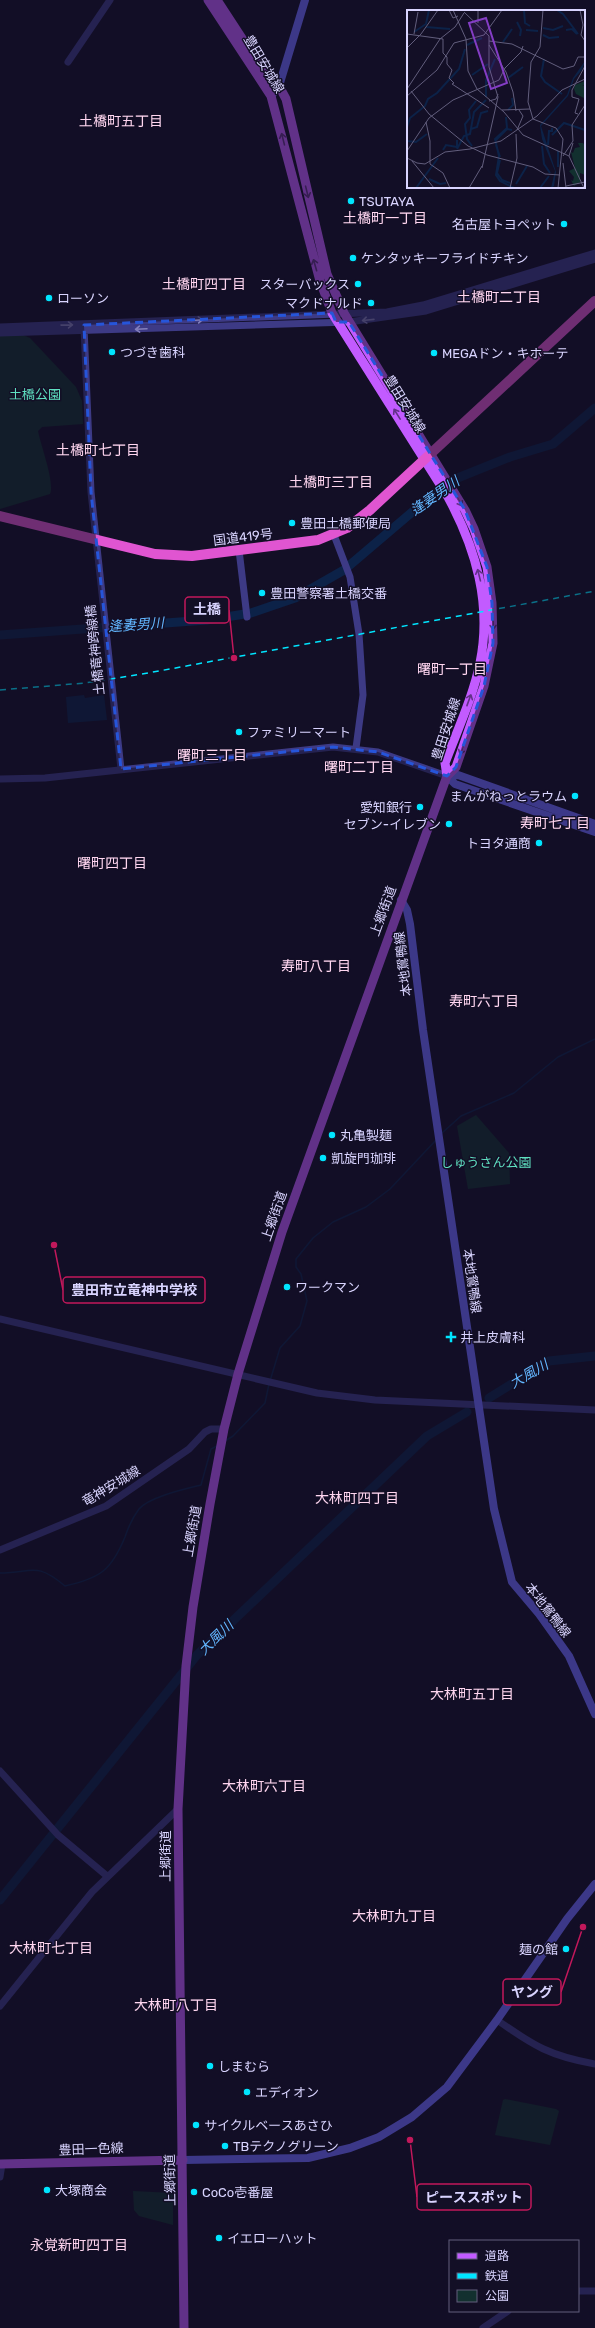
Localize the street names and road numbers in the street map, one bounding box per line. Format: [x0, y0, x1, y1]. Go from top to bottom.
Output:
street label: 豊田安城線 [241, 32, 287, 96]
street label: 豊田安城線 [381, 372, 429, 436]
street label: 国道419号 [212, 526, 274, 548]
street label: 土橋竜神跨線橋 [83, 604, 107, 696]
street label: 豊田安城線 [429, 696, 463, 762]
street label: 上郷街道 [367, 884, 399, 938]
street label: 本地鴛鴨線 [392, 931, 414, 997]
street label: 上郷街道 [258, 1189, 290, 1243]
street label: 本地鴛鴨線 [460, 1248, 484, 1314]
street label: 竜神安城線 [79, 1463, 143, 1509]
street label: 上郷街道 [180, 1504, 204, 1558]
street label: 本地鴛鴨線 [522, 1580, 574, 1640]
street label: 上郷街道 [158, 1830, 173, 1882]
street label: 豊田一色線 [58, 2140, 124, 2158]
street label: 上郷街道 [162, 2154, 178, 2206]

